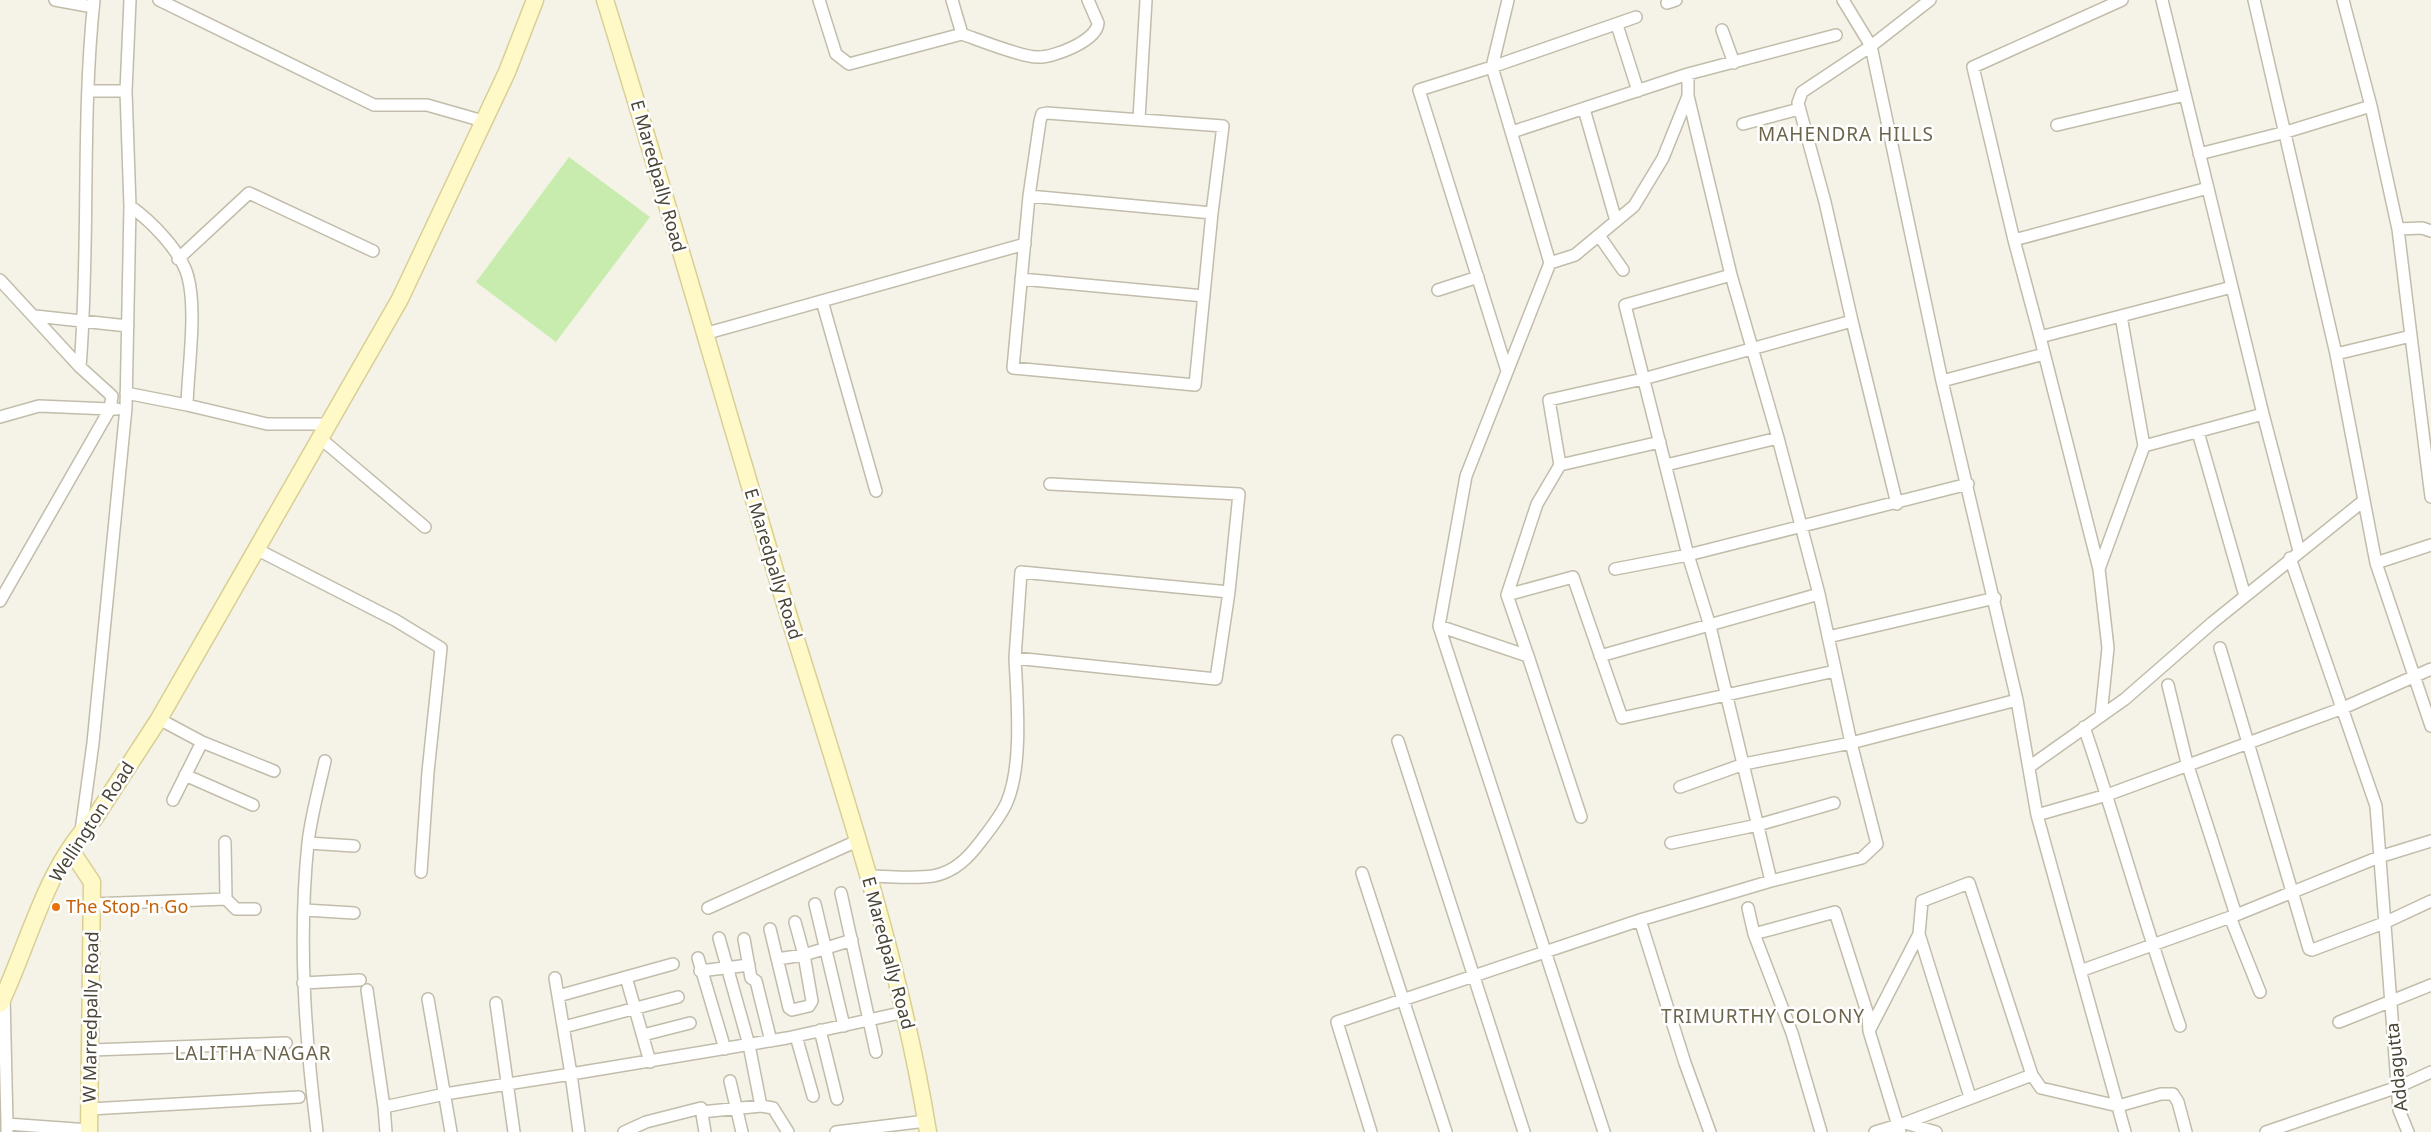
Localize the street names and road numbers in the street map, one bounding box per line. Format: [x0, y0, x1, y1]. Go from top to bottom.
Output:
street label: E Maredpally Road [626, 97, 692, 254]
street label: E Maredpally Road [740, 485, 808, 642]
street label: Wellington Road [43, 757, 139, 886]
street label: E Maredpally Road [857, 874, 921, 1032]
street label: W Marredpally Road [77, 931, 103, 1103]
street label: Addagutta [2379, 1022, 2413, 1113]

